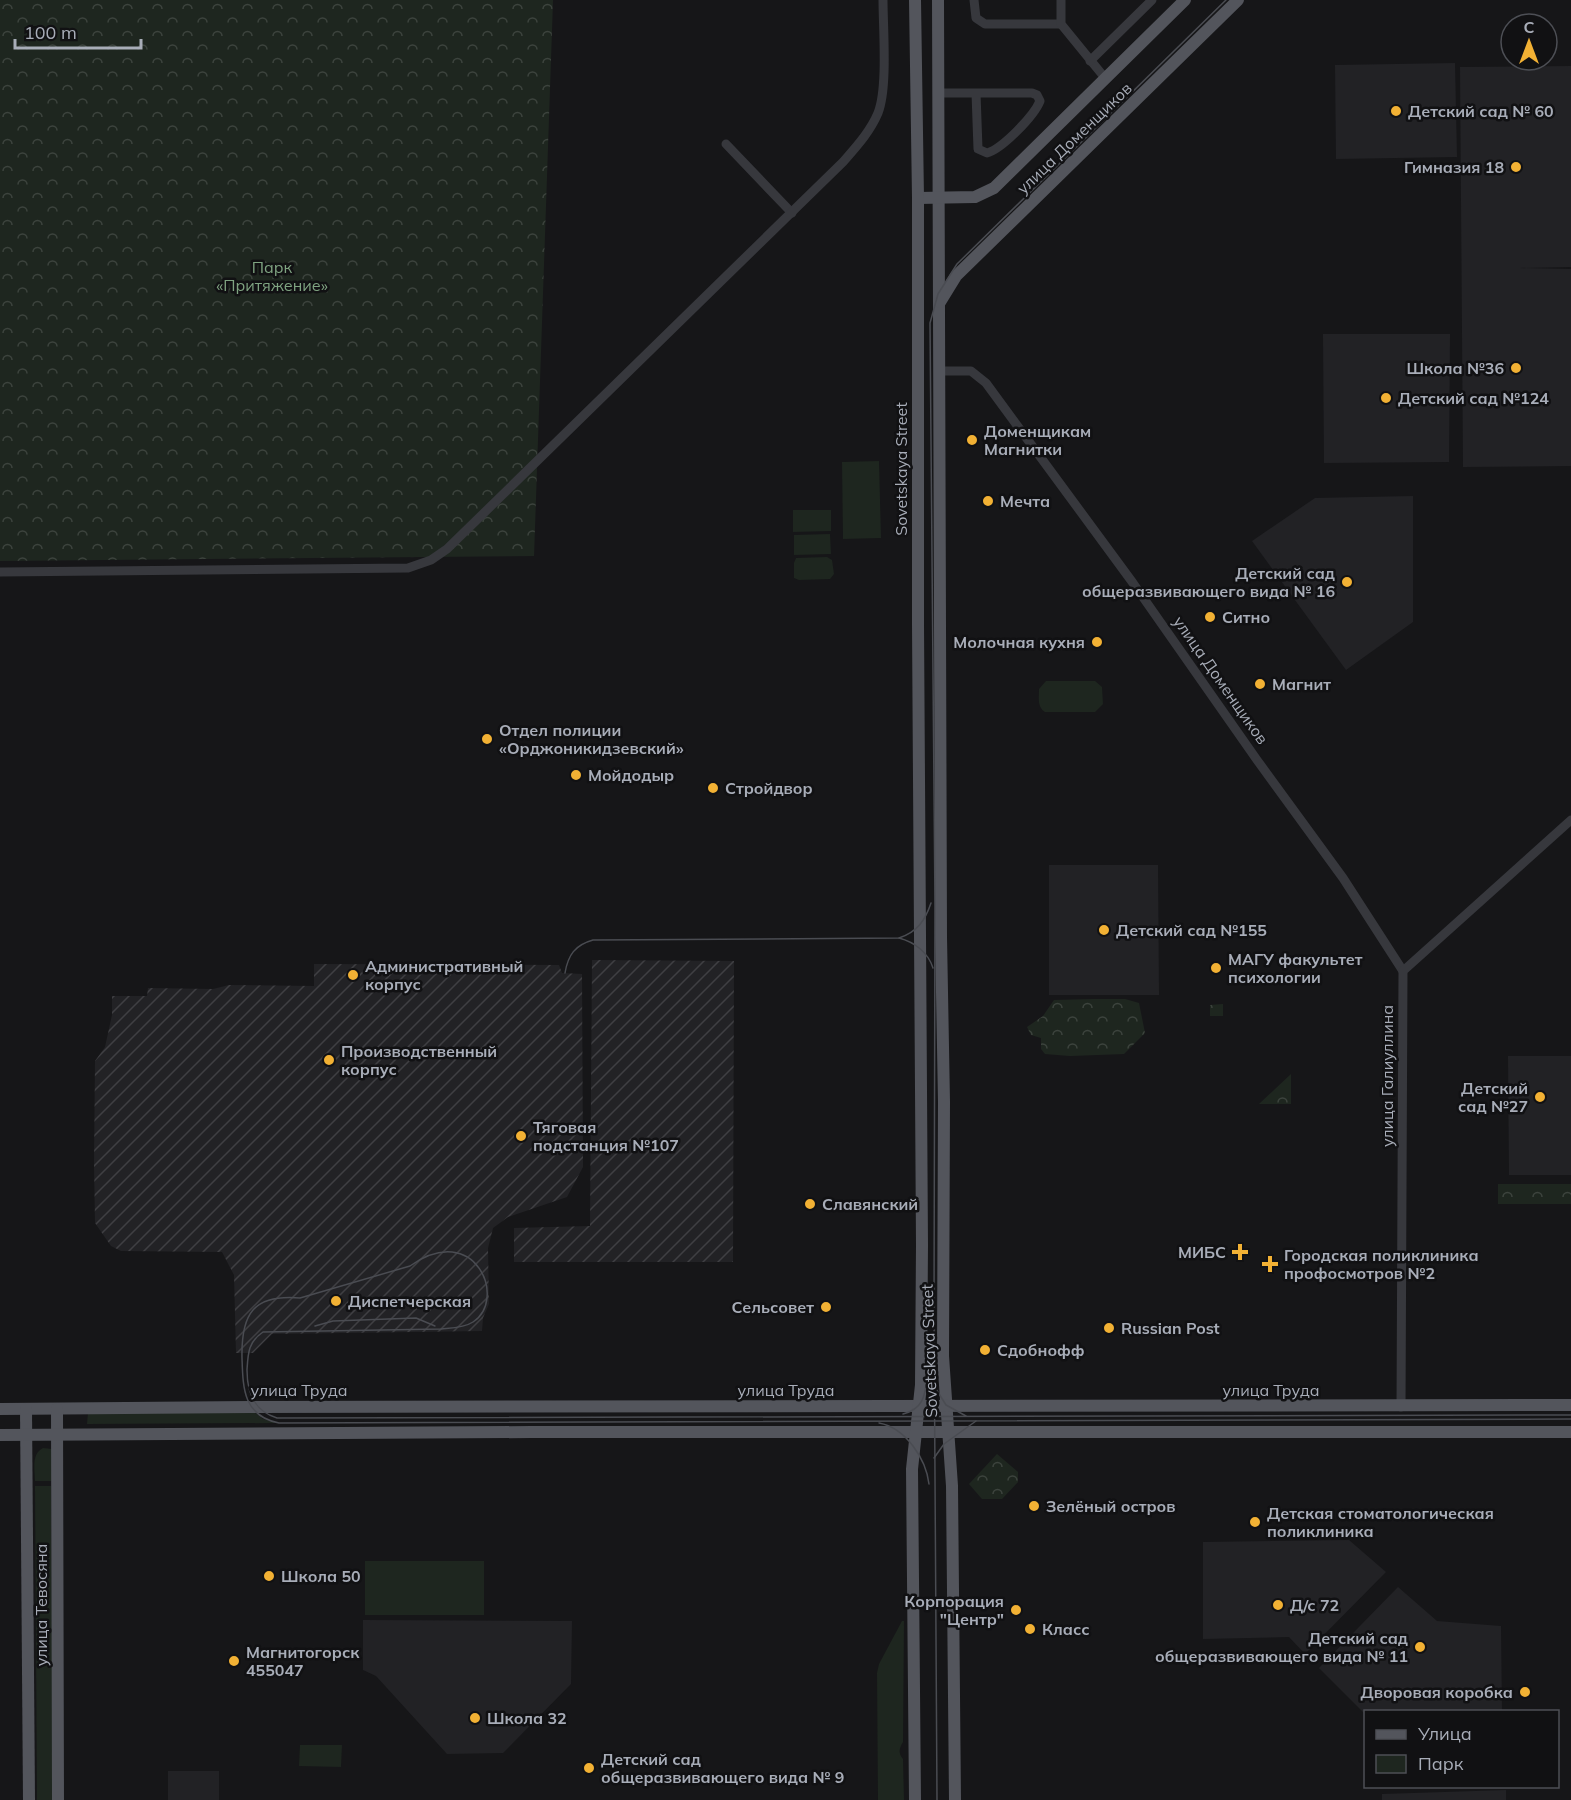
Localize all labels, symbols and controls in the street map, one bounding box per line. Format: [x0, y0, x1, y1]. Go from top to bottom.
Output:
scale bar [15, 12, 141, 50]
north arrow [1499, 12, 1559, 72]
text: С [1524, 17, 1535, 37]
text: 100 m [24, 21, 77, 44]
street label: улица Доменщиков [1012, 78, 1136, 198]
place label: Детский сад № 60 [1408, 101, 1554, 121]
marker: Детский сад № 60 [1389, 104, 1403, 118]
place label: Гимназия 18 [1404, 157, 1504, 177]
marker: Гимназия 18 [1509, 160, 1523, 174]
park label: Парк «Притяжение» [216, 257, 328, 295]
place label: Школа №36 [1406, 358, 1504, 378]
marker: Школа №36 [1509, 361, 1523, 375]
place label: Детский сад №124 [1398, 388, 1549, 408]
marker: Детский сад №124 [1379, 391, 1393, 405]
street label: Sovetskaya Street [891, 402, 911, 536]
place label: Доменщикам Магнитки [984, 421, 1091, 459]
marker: Доменщикам Магнитки [965, 433, 979, 447]
place label: Мечта [1000, 491, 1050, 511]
marker: Мечта [981, 494, 995, 508]
place label: Детский сад общеразвивающего вида № 16 [1082, 563, 1335, 601]
marker: Детский сад общеразвивающего вида № 16 [1340, 575, 1354, 589]
place label: Ситно [1222, 607, 1270, 627]
marker: Ситно [1203, 610, 1217, 624]
street label: улица Доменщиков [1169, 612, 1273, 748]
place label: Молочная кухня [953, 632, 1085, 652]
marker: Молочная кухня [1090, 635, 1104, 649]
place label: Магнит [1272, 674, 1331, 694]
marker: Магнит [1253, 677, 1267, 691]
place label: Отдел полиции «Орджоникидзевский» [499, 720, 684, 758]
marker: Отдел полиции «Орджоникидзевский» [480, 732, 494, 746]
place label: Мойдодыр [588, 765, 674, 785]
marker: Мойдодыр [569, 768, 583, 782]
place label: Стройдвор [725, 778, 813, 798]
marker: Стройдвор [706, 781, 720, 795]
place label: Детский сад №155 [1116, 920, 1267, 940]
marker: Детский сад №155 [1097, 923, 1111, 937]
place label: МАГУ факультет психологии [1228, 949, 1363, 987]
place label: Административный корпус [365, 956, 523, 994]
marker: МАГУ факультет психологии [1209, 961, 1223, 975]
marker: Административный корпус [346, 968, 360, 982]
street label: улица Галиуллина [1377, 1005, 1397, 1147]
place label: Производственный корпус [341, 1041, 497, 1079]
marker: Производственный корпус [322, 1053, 336, 1067]
place label: Детский сад №27 [1458, 1078, 1528, 1116]
marker: Детский сад №27 [1533, 1090, 1547, 1104]
place label: Тяговая подстанция №107 [533, 1117, 679, 1155]
marker: Тяговая подстанция №107 [514, 1129, 528, 1143]
place label: Славянский [822, 1194, 918, 1214]
marker: Славянский [803, 1197, 817, 1211]
place label: МИБС [1178, 1242, 1226, 1262]
marker: МИБС [1231, 1243, 1249, 1261]
place label: Городская поликлиника профосмотров №2 [1284, 1245, 1479, 1283]
marker: Городская поликлиника профосмотров №2 [1261, 1255, 1279, 1273]
street label: Sovetskaya Street [917, 1283, 941, 1418]
place label: Диспетчерская [348, 1291, 471, 1311]
marker: Диспетчерская [329, 1294, 343, 1308]
place label: Сельсовет [731, 1297, 814, 1317]
marker: Сельсовет [819, 1300, 833, 1314]
place label: Russian Post [1121, 1318, 1220, 1338]
marker: Russian Post [1102, 1321, 1116, 1335]
place label: Сдобнофф [997, 1340, 1085, 1360]
marker: Сдобнофф [978, 1343, 992, 1357]
street label: улица Труда [251, 1380, 347, 1400]
street label: улица Труда [738, 1380, 834, 1400]
street label: улица Труда [1223, 1380, 1319, 1400]
place label: Зелёный остров [1046, 1496, 1176, 1516]
marker: Зелёный остров [1027, 1499, 1041, 1513]
place label: Детская стоматологическая поликлиника [1267, 1503, 1494, 1541]
marker: Детская стоматологическая поликлиника [1248, 1515, 1262, 1529]
street label: улица Тевосяна [31, 1544, 51, 1666]
place label: Школа 50 [281, 1566, 361, 1586]
marker: Школа 50 [262, 1569, 276, 1583]
place label: Корпорация "Центр" [904, 1591, 1004, 1629]
place label: Д/с 72 [1290, 1595, 1339, 1615]
marker: Д/с 72 [1271, 1598, 1285, 1612]
marker: Корпорация "Центр" [1009, 1603, 1023, 1617]
place label: Класс [1042, 1619, 1090, 1639]
marker: Класс [1023, 1622, 1037, 1636]
place label: Детский сад общеразвивающего вида № 11 [1155, 1628, 1408, 1666]
marker: Детский сад общеразвивающего вида № 11 [1413, 1640, 1427, 1654]
place label: Магнитогорск 455047 [246, 1642, 360, 1680]
marker: Магнитогорск 455047 [227, 1654, 241, 1668]
place label: Дворовая коробка [1361, 1682, 1513, 1702]
marker: Дворовая коробка [1518, 1685, 1532, 1699]
place label: Школа 32 [487, 1708, 567, 1728]
legend [1364, 1710, 1559, 1788]
marker: Школа 32 [468, 1711, 482, 1725]
text: Улица [1417, 1722, 1472, 1745]
place label: Детский сад общеразвивающего вида № 9 [601, 1749, 844, 1787]
text: Парк [1418, 1752, 1464, 1775]
marker: Детский сад общеразвивающего вида № 9 [582, 1761, 596, 1775]

